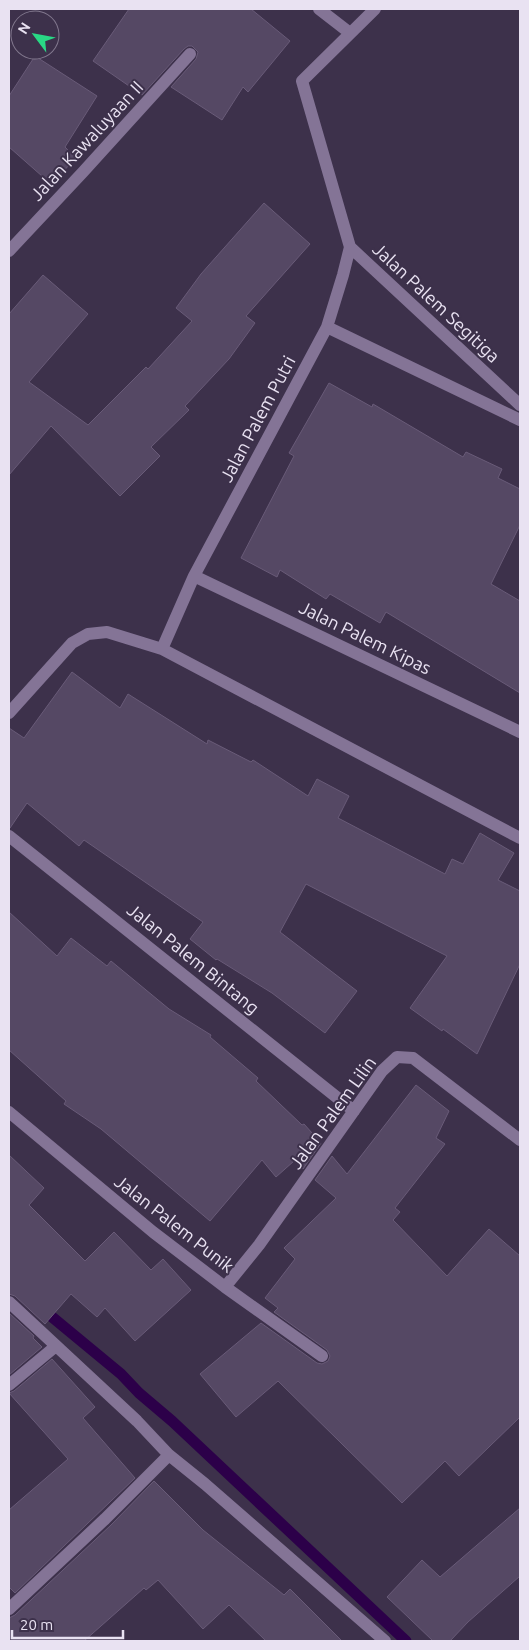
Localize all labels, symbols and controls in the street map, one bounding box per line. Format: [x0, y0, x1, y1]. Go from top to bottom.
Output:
north arrow [10, 10, 60, 60]
text: N [14, 19, 34, 37]
street label: Jalan Kawaluyaan II [26, 77, 147, 204]
street label: Jalan Palem Segitiga [369, 238, 504, 366]
street label: Jalan Palem Putri [215, 352, 299, 485]
street label: Jalan Palem Kipas [296, 597, 435, 678]
street label: Jalan Palem Bintang [124, 899, 264, 1018]
street label: Jalan Palem Lilin [285, 1053, 380, 1172]
street label: Jalan Palem Punik [111, 1171, 238, 1276]
scale bar [12, 1608, 124, 1640]
text: 20 m [20, 1616, 53, 1633]

